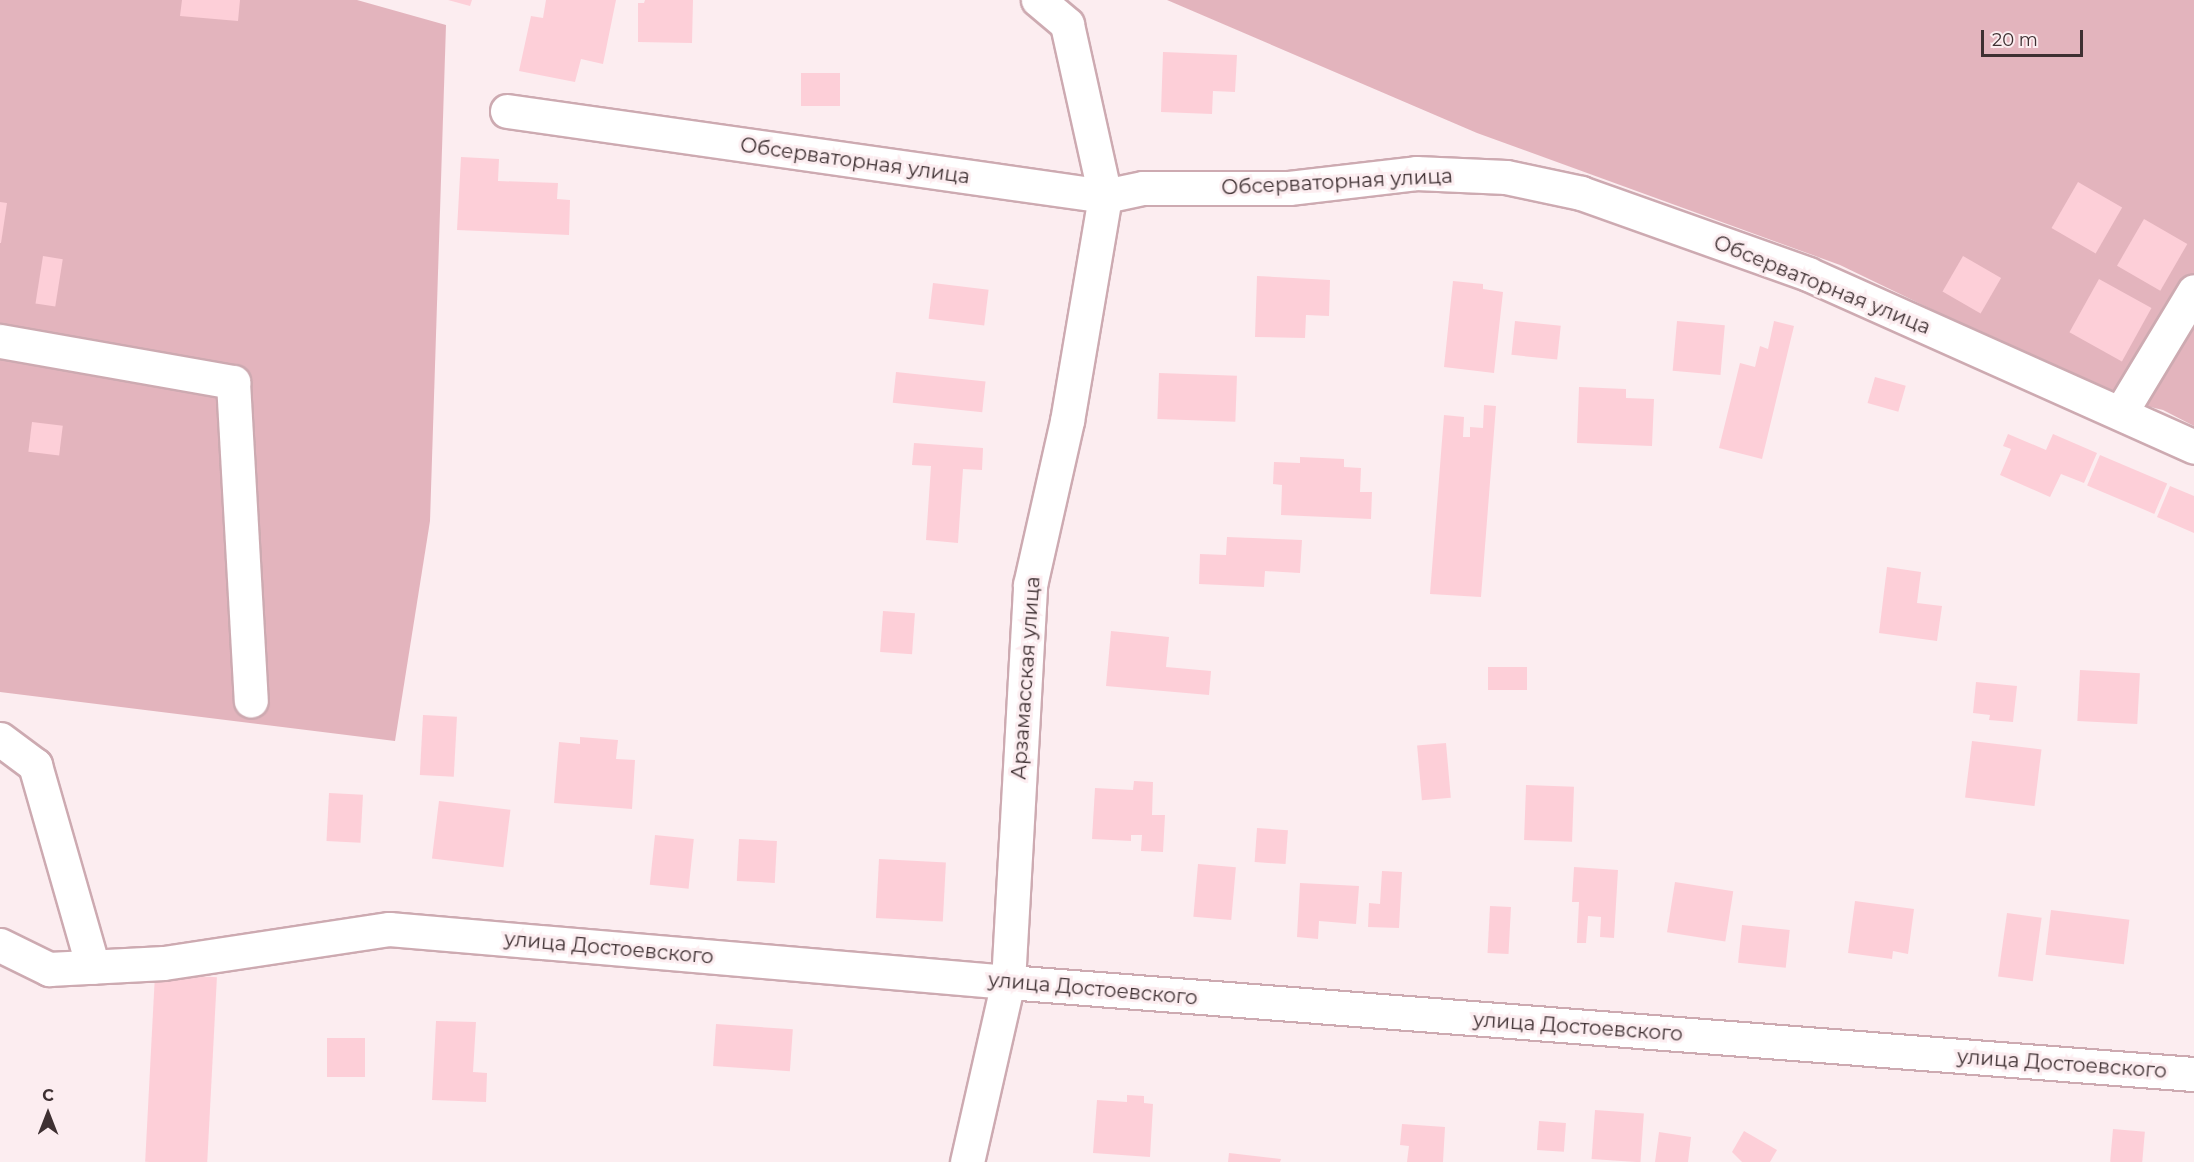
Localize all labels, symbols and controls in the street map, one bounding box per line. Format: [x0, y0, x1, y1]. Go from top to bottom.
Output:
scale bar [1984, 18, 2086, 56]
text: 20 m [1992, 29, 2038, 51]
street label: Обсерваторная улица [739, 133, 971, 189]
street label: Обсерваторная улица [1221, 164, 1453, 200]
street label: Обсерваторная улица [1710, 231, 1934, 339]
street label: Арзамасская улица [1007, 576, 1045, 780]
street label: улица Достоевского [503, 927, 715, 969]
street label: улица Достоевского [987, 968, 1199, 1010]
street label: улица Достоевского [1472, 1008, 1684, 1046]
street label: улица Достоевского [1956, 1045, 2168, 1083]
north arrow [18, 1084, 78, 1144]
text: С [42, 1086, 54, 1105]

